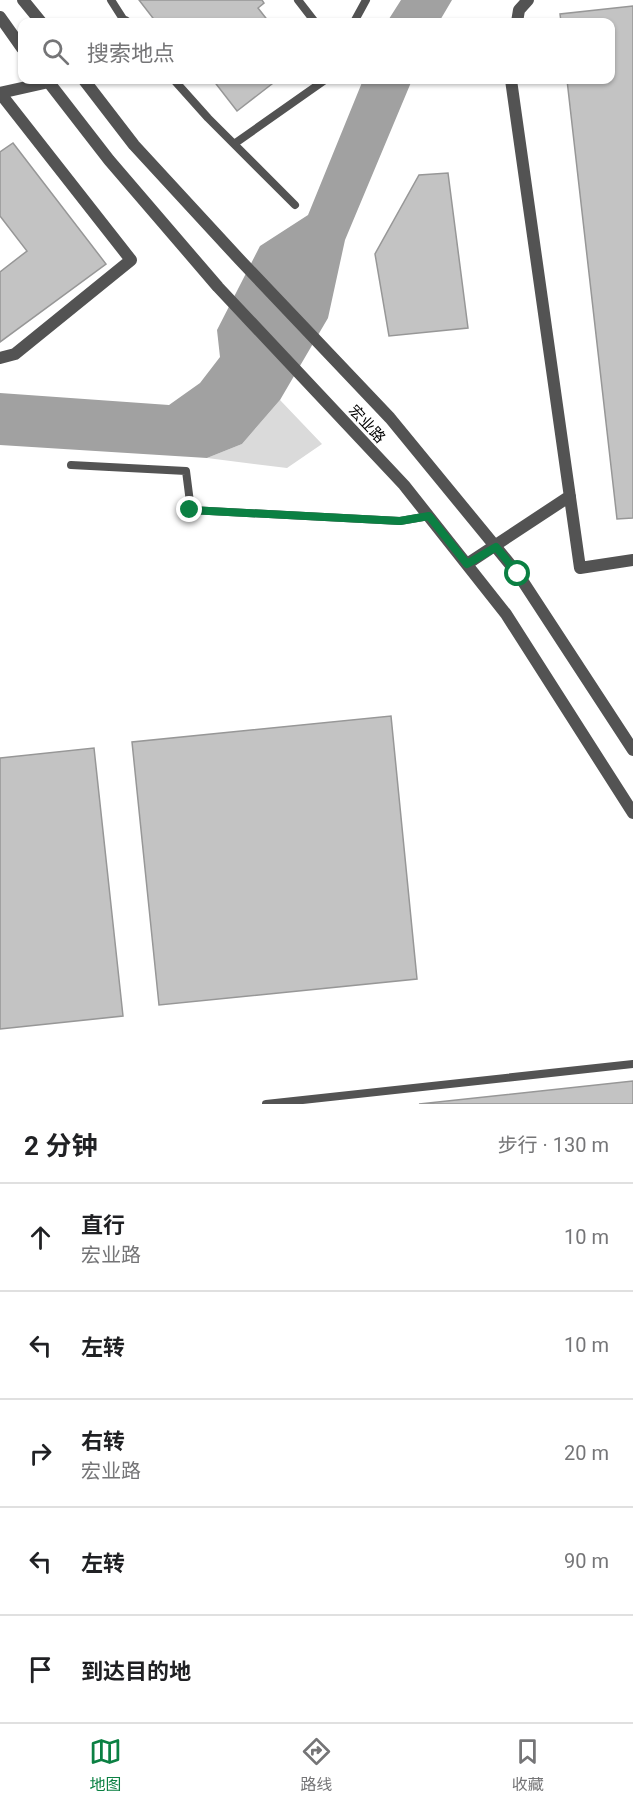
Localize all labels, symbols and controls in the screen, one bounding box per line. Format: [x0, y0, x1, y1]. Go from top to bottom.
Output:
search box [18, 18, 615, 84]
icon: search [39, 35, 72, 68]
text: 搜索地点 [87, 41, 175, 66]
street label: 宏业路 [345, 401, 389, 447]
route end [176, 496, 202, 522]
route start [504, 560, 530, 586]
text: 2 分钟 [24, 1131, 97, 1161]
text: 步行 · 130 m [498, 1133, 609, 1157]
text: 直行 [81, 1213, 125, 1238]
icon: ahead [24, 1221, 57, 1254]
text: 10 m [564, 1225, 609, 1249]
text: 宏业路 [81, 1243, 141, 1267]
icon: left [24, 1329, 57, 1362]
text: 10 m [564, 1333, 609, 1357]
text: 左转 [81, 1335, 125, 1360]
text: 右转 [81, 1429, 125, 1454]
icon: right [24, 1437, 57, 1470]
text: 20 m [564, 1441, 609, 1465]
text: 宏业路 [81, 1459, 141, 1483]
icon: left [24, 1545, 57, 1578]
text: 90 m [564, 1549, 609, 1573]
text: 左转 [81, 1551, 125, 1576]
icon: arrive [24, 1653, 57, 1686]
text: 到达目的地 [81, 1659, 191, 1684]
tab: 地图 [89, 1735, 122, 1795]
tab: 路线 [300, 1735, 333, 1795]
tab: 收藏 [511, 1735, 544, 1795]

